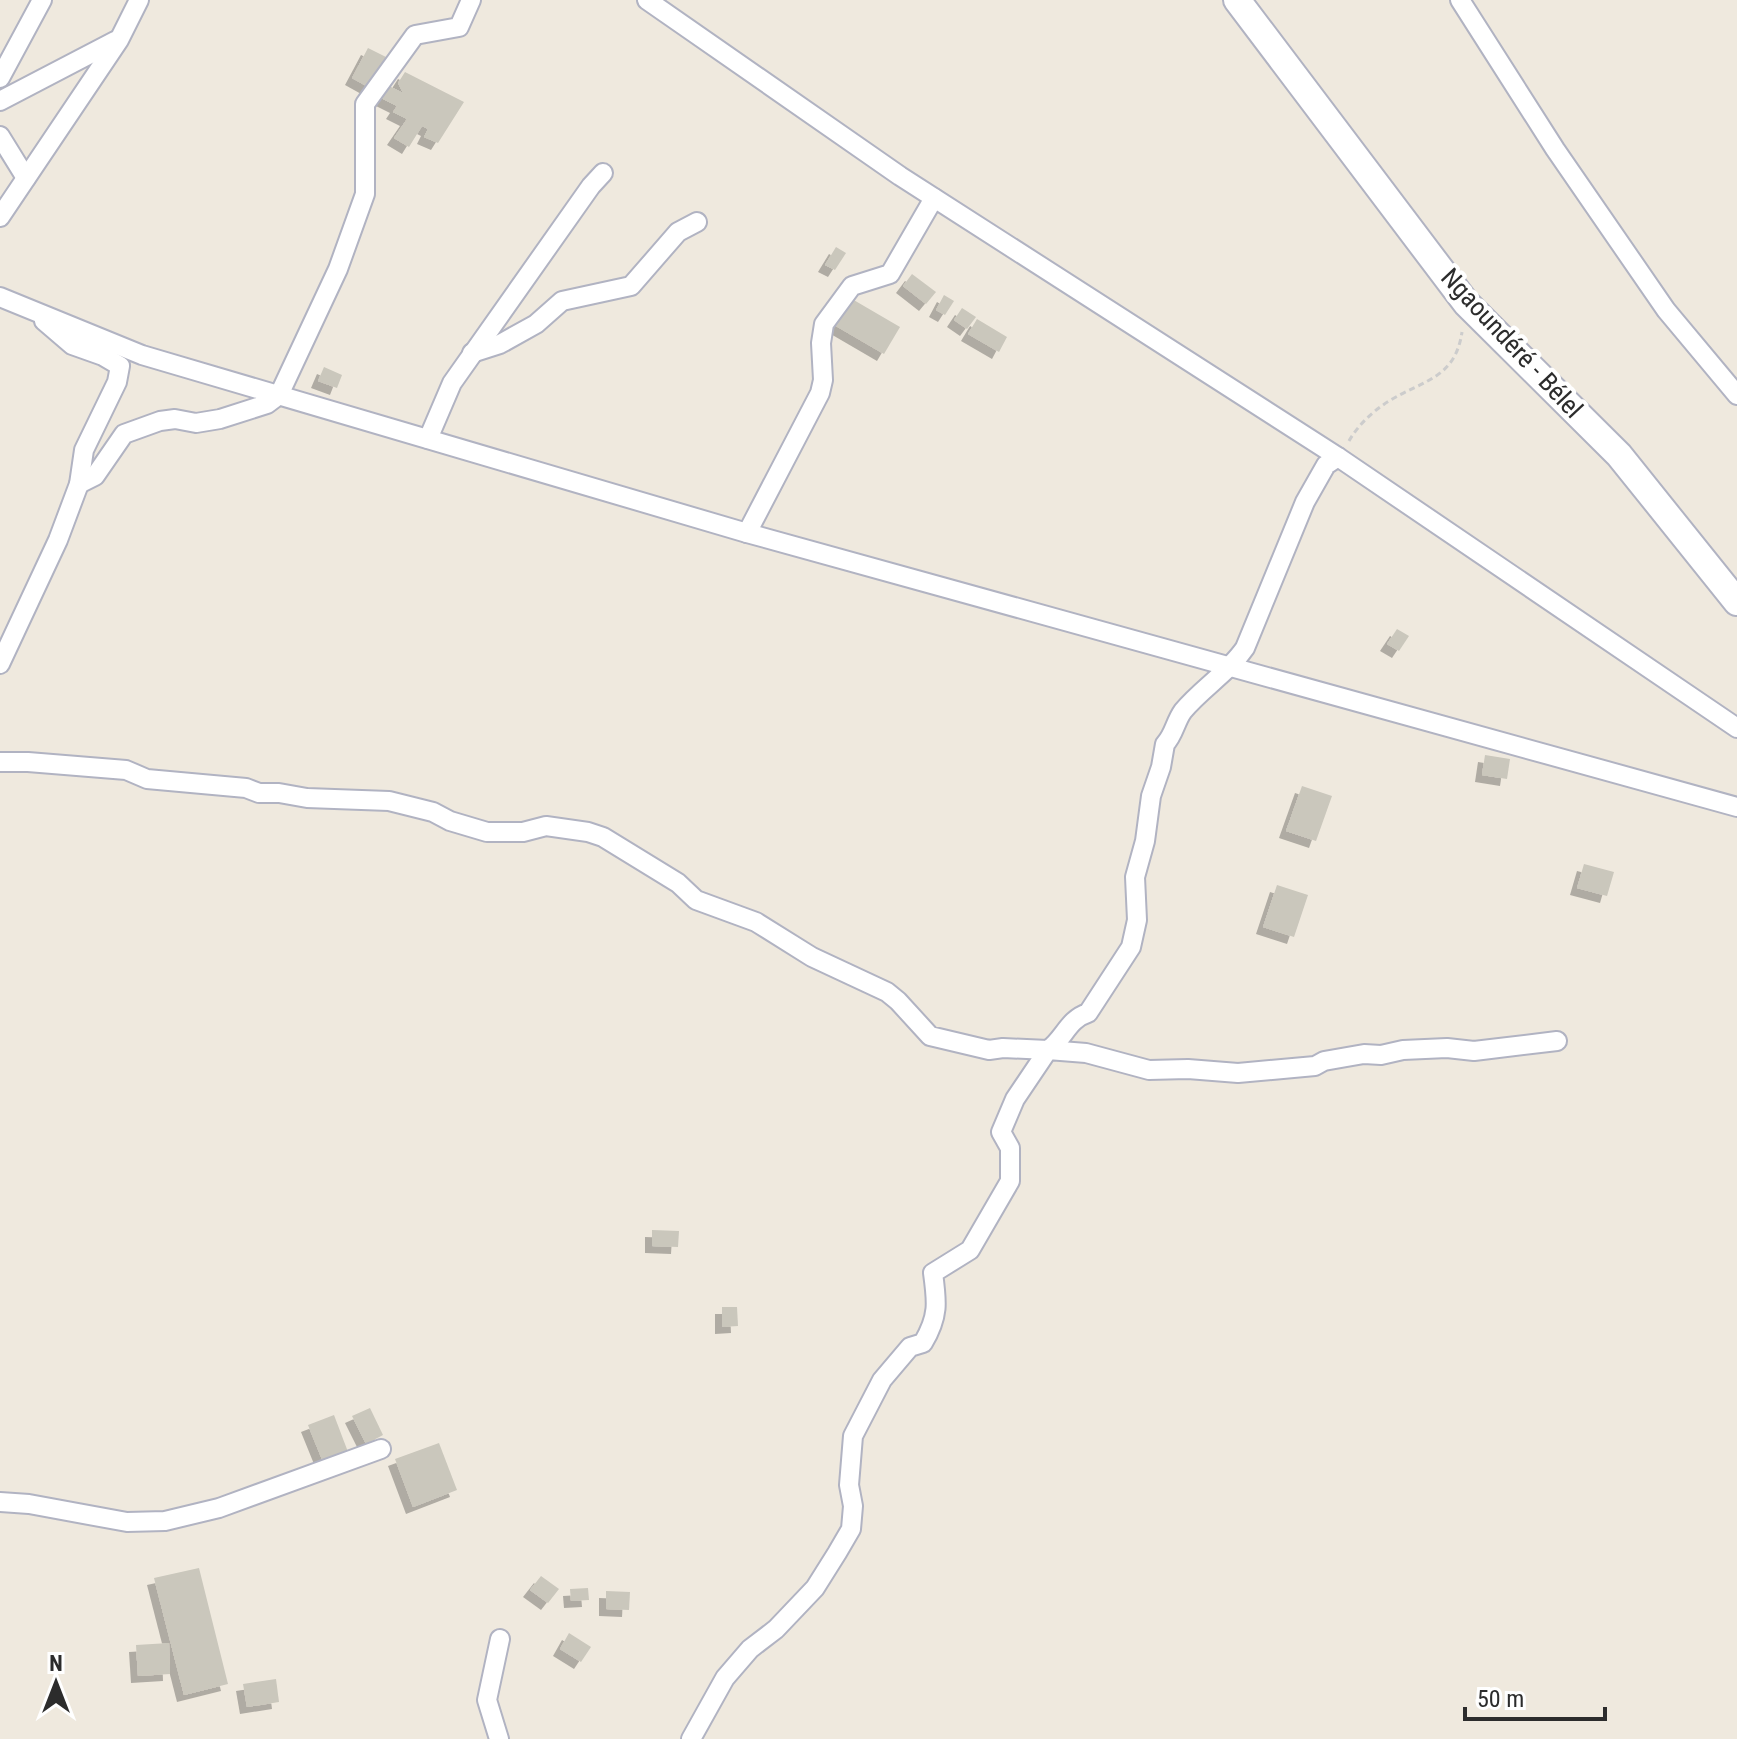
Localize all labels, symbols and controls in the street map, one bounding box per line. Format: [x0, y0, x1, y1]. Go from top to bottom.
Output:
street label: Ngaoundéré - Bélel [1435, 262, 1589, 424]
north arrow [16, 1643, 96, 1723]
text: N [49, 1651, 63, 1676]
scale bar [1465, 1671, 1605, 1721]
text: 50 m [1477, 1685, 1524, 1713]

